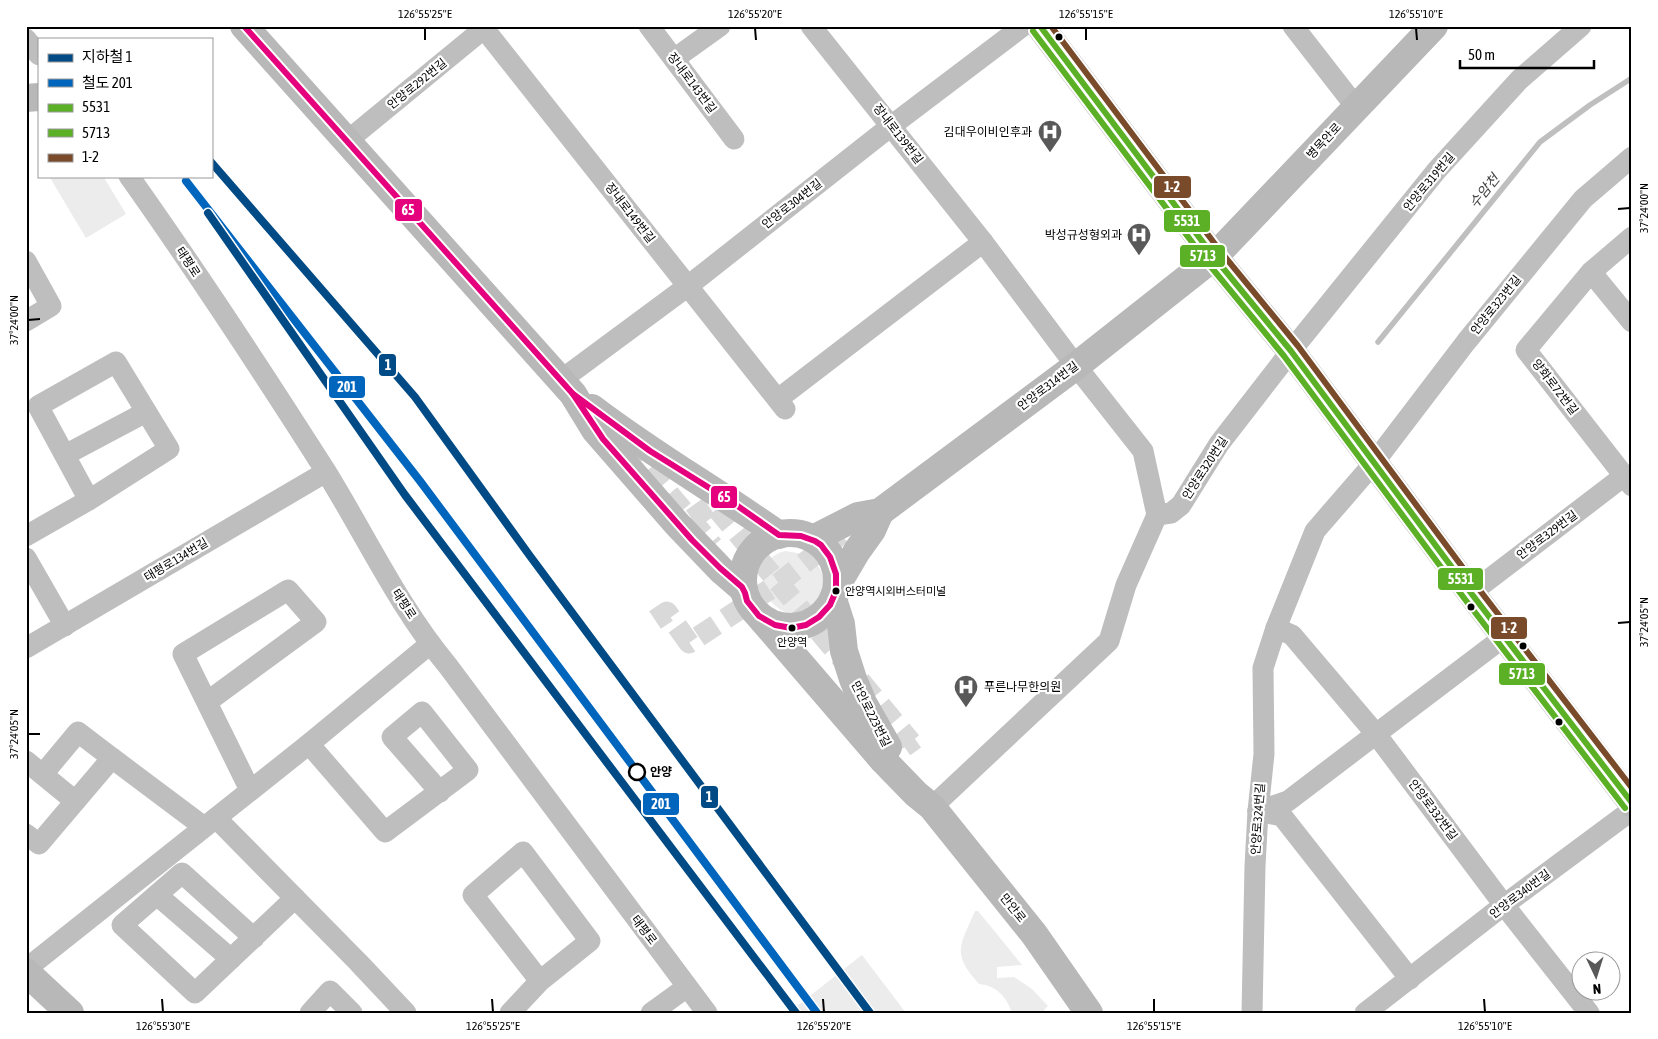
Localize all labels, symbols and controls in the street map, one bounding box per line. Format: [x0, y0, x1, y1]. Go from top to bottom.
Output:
text: 126°55'25"E [398, 7, 452, 21]
text: 126°55'20"E [728, 7, 782, 21]
text: 126°55'15"E [1059, 7, 1113, 21]
text: 126°55'10"E [1389, 7, 1443, 21]
unlabelled marker [1054, 32, 1064, 42]
legend [38, 38, 212, 178]
scale bar [1460, 38, 1594, 70]
text: 50 m [1468, 46, 1495, 63]
text: 지하철 1 [82, 48, 133, 65]
street label: 장내로143번길 [665, 50, 719, 116]
street label: 안양로292번길 [385, 56, 449, 112]
text: 철도 201 [82, 74, 133, 91]
text: 5531 [82, 98, 110, 115]
street label: 장내로139번길 [870, 101, 926, 167]
hospital icon: 김대우이비인후과 [1037, 119, 1063, 153]
street label: 병목안로 [1304, 120, 1344, 162]
text: 5713 [82, 124, 110, 141]
place label: 김대우이비인후과 [944, 125, 1032, 139]
text: 1-2 [82, 148, 99, 165]
street label: 안양로319번길 [1400, 150, 1458, 214]
water label: 수암천 [1466, 170, 1503, 211]
line badge: 1-2 [1153, 175, 1192, 199]
street label: 안양로304번길 [759, 176, 825, 232]
text: 1-2 [1164, 179, 1180, 195]
street label: 장내로149번길 [602, 180, 658, 246]
text: 37°24'00"N [1637, 183, 1651, 233]
line badge: 65 [394, 198, 423, 222]
text: 65 [401, 202, 415, 218]
line badge: 5531 [1163, 209, 1211, 233]
text: 5531 [1174, 213, 1201, 229]
hospital icon: 박성규성형외과 [1126, 222, 1152, 256]
place label: 박성규성형외과 [1045, 228, 1122, 242]
street label: 태평로 [173, 244, 203, 280]
line badge: 5713 [1179, 244, 1226, 268]
text: 5713 [1190, 248, 1216, 264]
street label: 안양로323번길 [1468, 273, 1524, 337]
text: 37°24'00"N [7, 295, 21, 345]
line badge: 1 [378, 353, 397, 377]
street label: 양화로72번길 [1529, 356, 1581, 418]
text: 1 [385, 357, 392, 373]
street label: 안양로314번길 [1015, 359, 1081, 413]
line badge: 201 [328, 375, 366, 399]
text: 201 [337, 379, 357, 395]
street label: 안양로320번길 [1179, 434, 1231, 502]
line badge: 65 [710, 485, 738, 509]
text: 65 [717, 489, 731, 505]
street label: 안양로329번길 [1514, 508, 1580, 562]
street label: 태평로134번길 [141, 535, 211, 585]
line badge: 5531 [1437, 567, 1484, 591]
text: 5531 [1448, 571, 1475, 587]
place label: 안양역시외버스터미널 [845, 585, 946, 597]
street label: 태평로 [389, 586, 419, 622]
marker: 안양역시외버스터미널 [831, 586, 841, 596]
text: 37°24'05"N [1637, 597, 1651, 647]
unlabelled marker [1466, 602, 1476, 612]
line badge: 1-2 [1490, 616, 1528, 640]
text: 1-2 [1501, 620, 1517, 636]
marker: 안양역 [787, 623, 797, 633]
place label: 안양역 [777, 636, 807, 648]
unlabelled marker [1518, 641, 1528, 651]
line badge: 5713 [1498, 662, 1546, 686]
text: 5713 [1509, 666, 1535, 682]
hospital icon: 푸른나무한의원 [953, 674, 979, 708]
street label: 만안로223번길 [848, 679, 894, 749]
place label: 푸른나무한의원 [984, 680, 1061, 694]
text: 37°24'05"N [7, 709, 21, 759]
unlabelled marker [1554, 717, 1564, 727]
marker: 안양 [628, 763, 646, 781]
place label: 안양 [650, 765, 672, 779]
street label: 안양로332번길 [1406, 777, 1460, 843]
street label: 안양로324번길 [1249, 783, 1267, 855]
line badge: 1 [700, 785, 719, 809]
text: 1 [706, 789, 713, 805]
line badge: 201 [642, 792, 680, 816]
text: 201 [651, 796, 671, 812]
street label: 안양로340번길 [1487, 867, 1553, 921]
street label: 만안로 [997, 891, 1029, 925]
street label: 태평로 [628, 913, 660, 947]
north arrow [1570, 952, 1620, 1002]
text: N [1592, 981, 1602, 997]
text: 126°55'30"E [136, 1019, 190, 1033]
text: 126°55'25"E [466, 1019, 520, 1033]
text: 126°55'20"E [797, 1019, 851, 1033]
text: 126°55'15"E [1127, 1019, 1181, 1033]
text: 126°55'10"E [1458, 1019, 1512, 1033]

